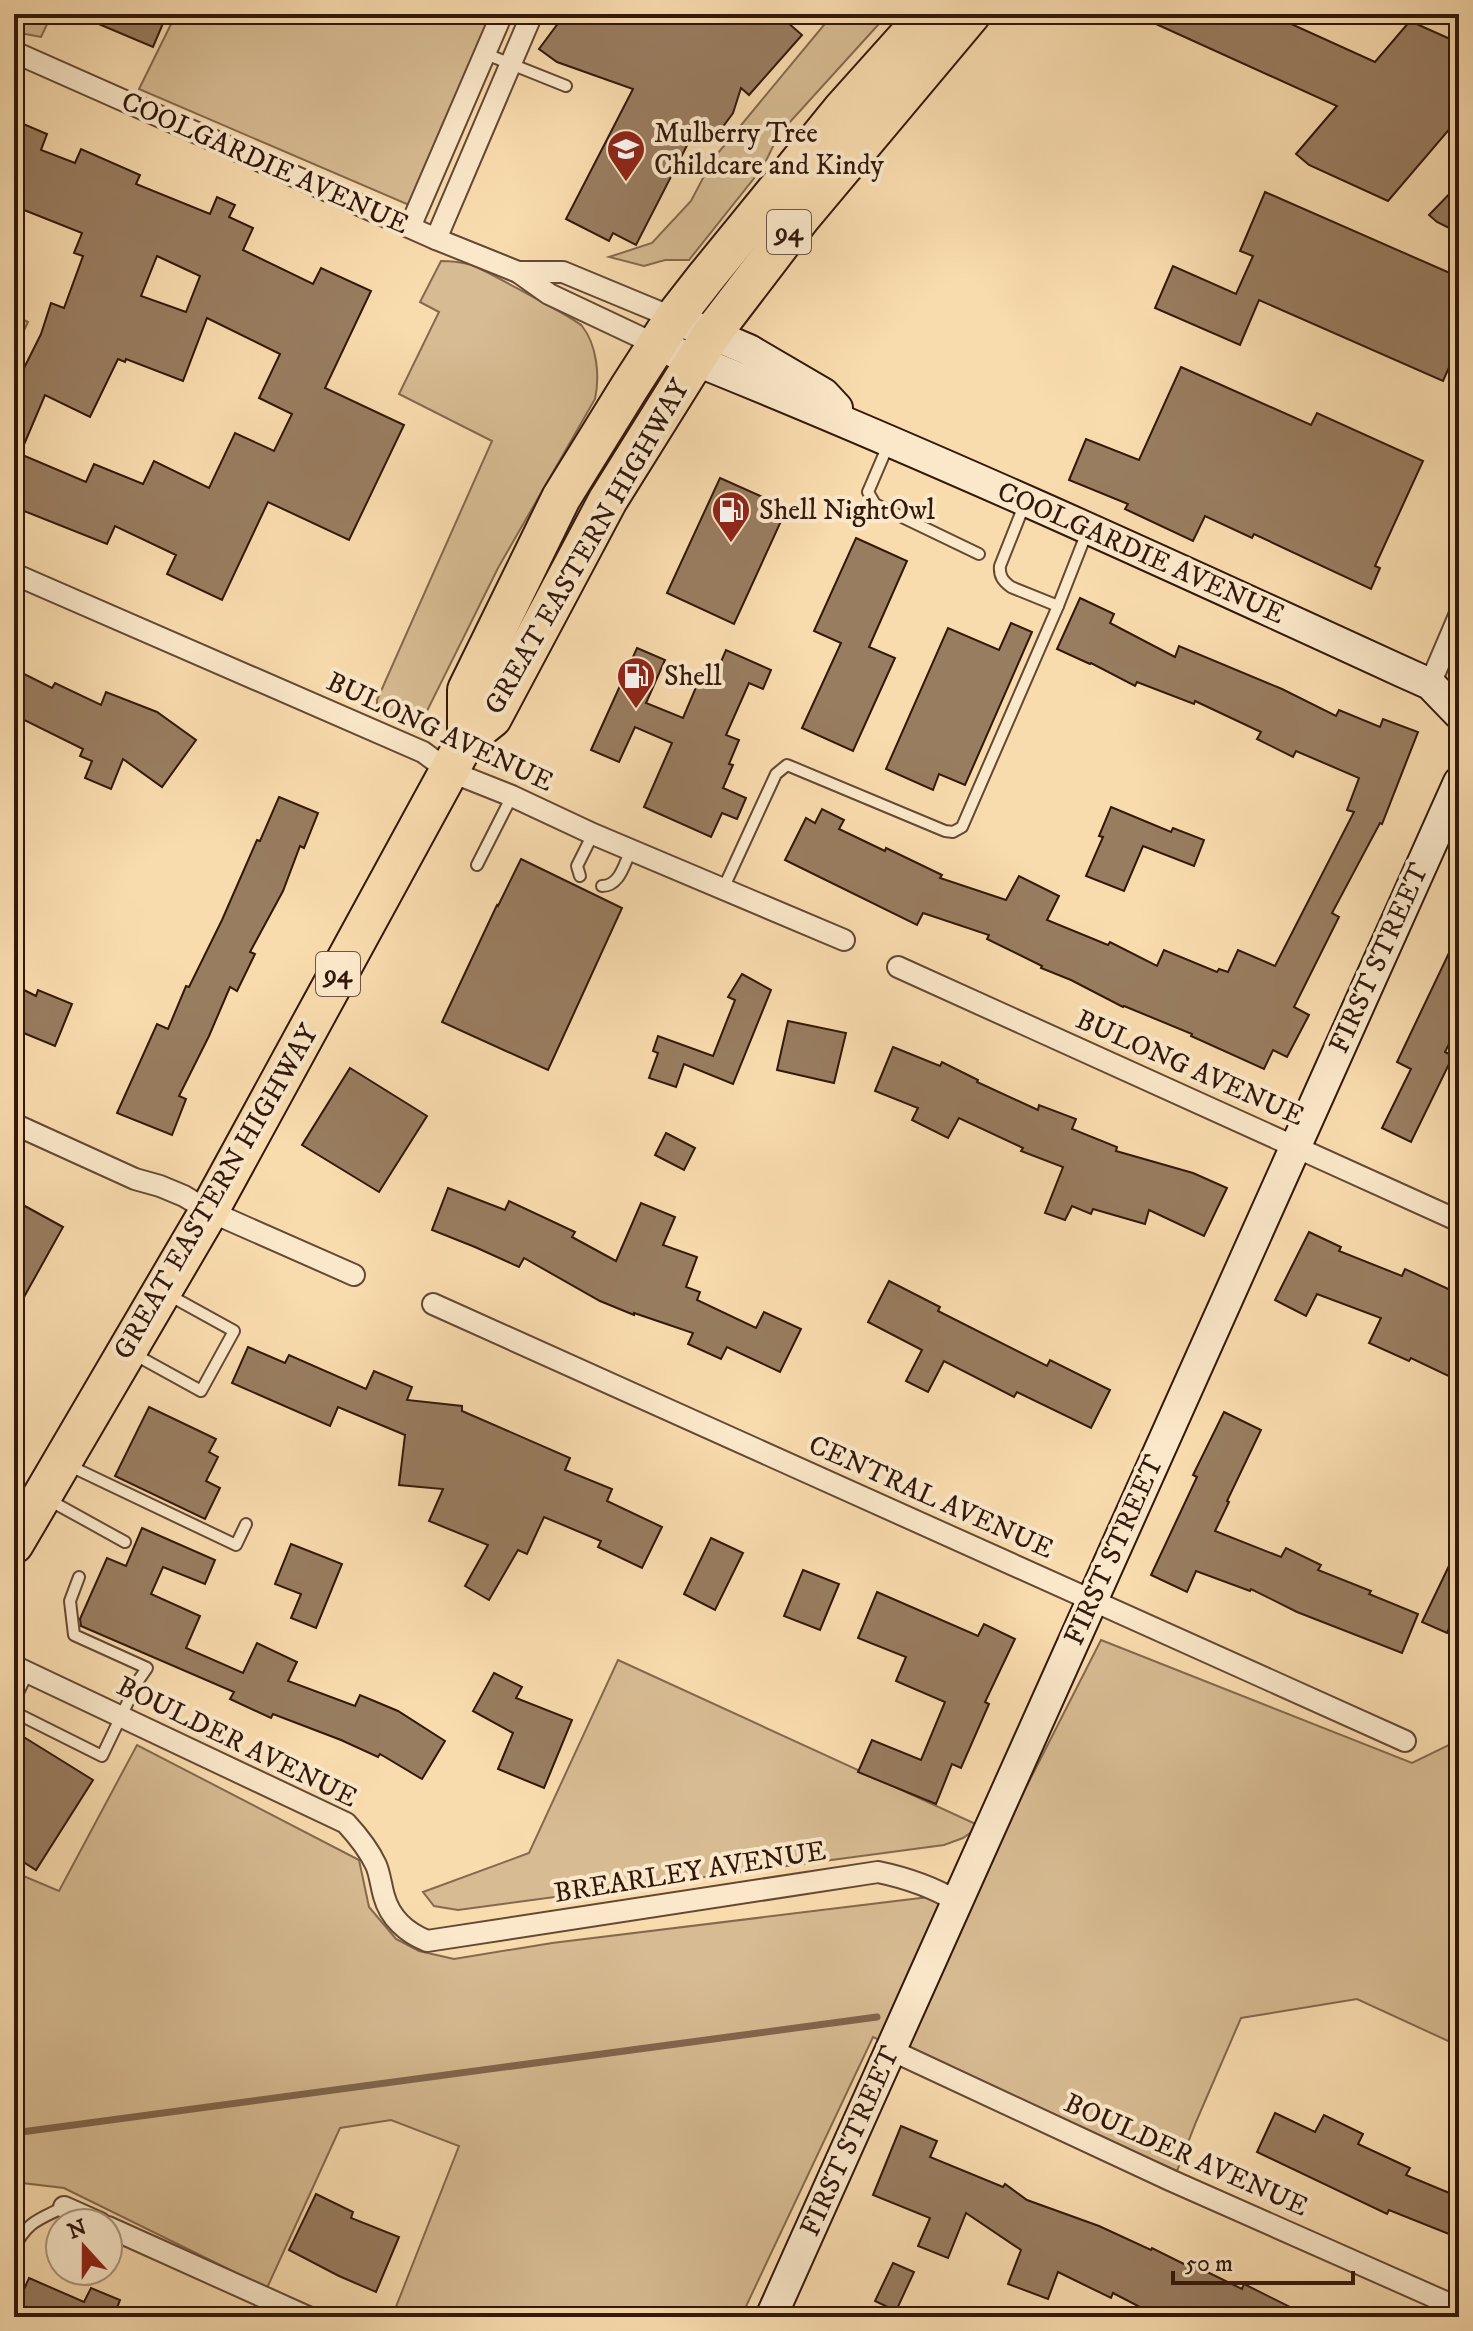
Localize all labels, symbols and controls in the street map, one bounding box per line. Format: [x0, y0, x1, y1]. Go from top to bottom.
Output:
street label: COOLGARDIE AVENUE [116, 84, 414, 242]
place label: Mulberry Tree Childcare and Kindy [654, 116, 885, 183]
school or university icon: Mulberry Tree Childcare and Kindy [605, 128, 647, 183]
road number: 94 [767, 210, 811, 254]
street label: GREAT EASTERN HIGHWAY [477, 373, 698, 721]
street label: COOLGARDIE AVENUE [992, 474, 1290, 632]
fuel station icon: Shell NightOwl [710, 489, 752, 544]
place label: Shell NightOwl [759, 493, 935, 528]
fuel station icon: Shell [615, 655, 657, 710]
place label: Shell [664, 659, 722, 694]
street label: BULONG AVENUE [321, 664, 559, 800]
street label: FIRST STREET [1321, 857, 1437, 1059]
road number: 94 [316, 952, 360, 996]
street label: BULONG AVENUE [1070, 1002, 1310, 1134]
street label: GREAT EASTERN HIGHWAY [106, 1018, 327, 1366]
street label: CENTRAL AVENUE [803, 1427, 1059, 1567]
street label: FIRST STREET [1056, 1449, 1172, 1651]
street label: BOULDER AVENUE [111, 1669, 363, 1815]
street label: BREARLEY AVENUE [551, 1833, 829, 1911]
street label: FIRST STREET [792, 2040, 908, 2242]
street label: BOULDER AVENUE [1059, 2085, 1313, 2225]
north arrow [44, 2207, 124, 2287]
text: N [64, 2214, 91, 2246]
scale bar [1173, 2235, 1353, 2285]
text: 50 m [1185, 2249, 1233, 2279]

